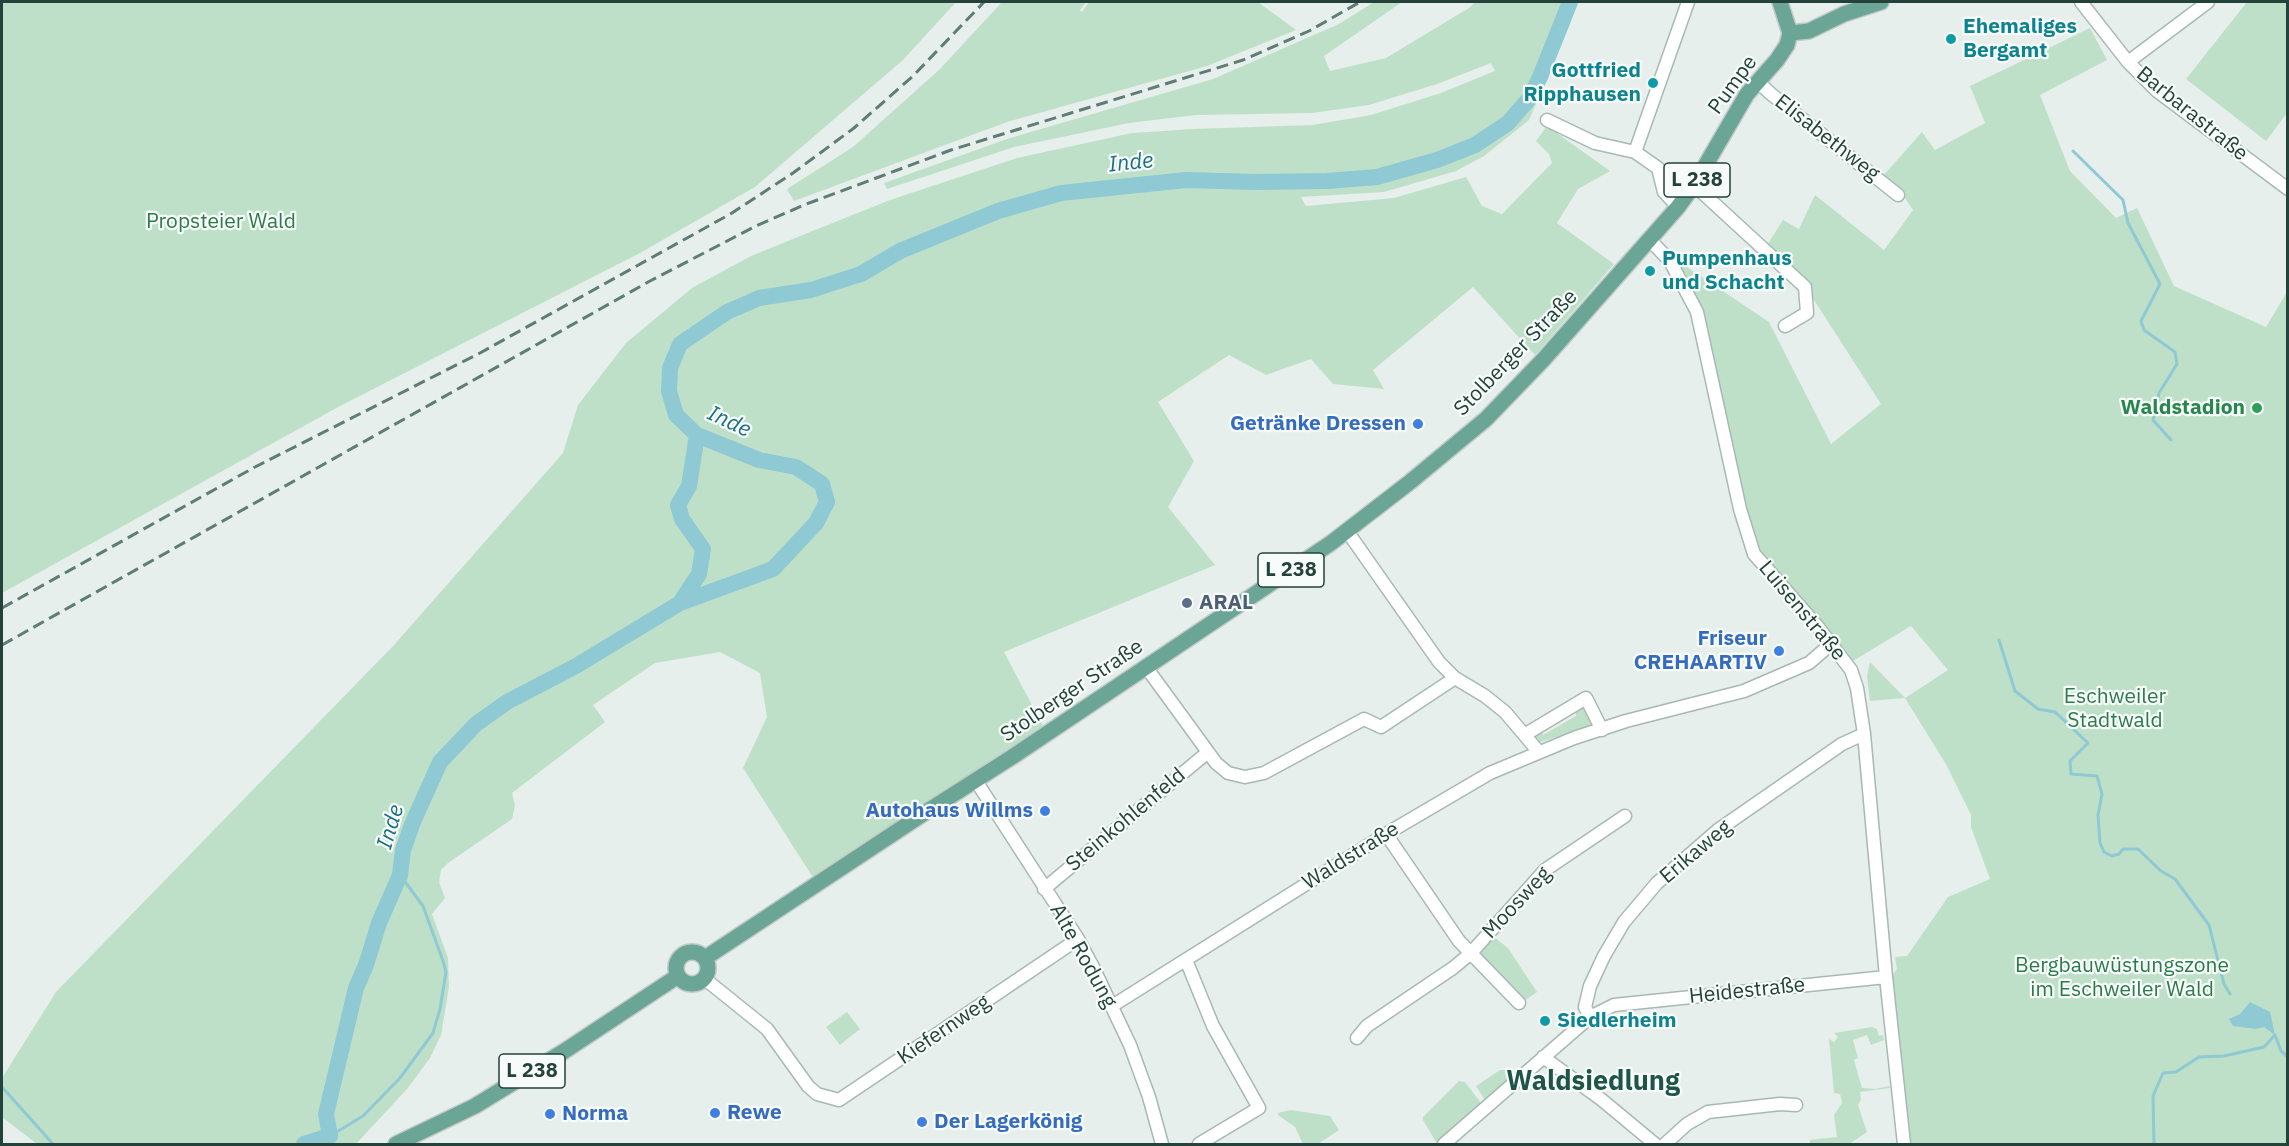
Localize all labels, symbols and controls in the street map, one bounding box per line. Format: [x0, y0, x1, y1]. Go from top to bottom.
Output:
place label: Ehemaliges Bergamt [1963, 14, 2077, 64]
marker: Ehemaliges Bergamt [1944, 32, 1958, 46]
street label: Pumpe [1703, 51, 1763, 119]
place label: Gottfried Ripphausen [1523, 58, 1641, 108]
street label: Barbarastraße [2131, 61, 2253, 167]
marker: Gottfried Ripphausen [1646, 76, 1660, 90]
street label: Elisabethweg [1770, 89, 1884, 187]
water label: Inde [1107, 148, 1155, 178]
road number: L 238 [1664, 163, 1730, 197]
park label: Propsteier Wald [146, 209, 296, 235]
place label: Pumpenhaus und Schacht [1662, 246, 1792, 296]
marker: Pumpenhaus und Schacht [1643, 264, 1657, 278]
street label: Stolberger Straße [1449, 284, 1583, 422]
place label: Waldstadion [2121, 395, 2245, 421]
water label: Inde [703, 401, 755, 443]
marker: Waldstadion [2250, 401, 2264, 415]
place label: Getränke Dressen [1230, 411, 1406, 437]
marker: Getränke Dressen [1411, 417, 1425, 431]
road number: L 238 [1258, 553, 1324, 587]
street label: Luisenstraße [1753, 556, 1851, 666]
place label: ARAL [1199, 590, 1253, 616]
marker: ARAL [1180, 596, 1194, 610]
place label: Friseur CREHAARTIV [1634, 626, 1767, 676]
street label: Stolberger Straße [996, 634, 1148, 748]
marker: Friseur CREHAARTIV [1772, 644, 1786, 658]
park label: Eschweiler Stadtwald [2064, 684, 2166, 734]
street label: Steinkohlenfeld [1061, 763, 1191, 877]
place label: Autohaus Willms [865, 798, 1033, 824]
water label: Inde [372, 802, 410, 852]
marker: Autohaus Willms [1038, 804, 1052, 818]
street label: Erikaweg [1655, 815, 1737, 889]
street label: Waldstraße [1298, 816, 1404, 896]
street label: Moosweg [1477, 862, 1557, 944]
street label: Alte Rodung [1044, 900, 1122, 1012]
park label: Bergbauwüstungszone im Eschweiler Wald [2015, 953, 2229, 1003]
street label: Heidestraße [1688, 972, 1806, 1010]
street label: Kiefernweg [893, 990, 995, 1070]
place label: Siedlerheim [1557, 1008, 1676, 1034]
marker: Siedlerheim [1538, 1014, 1552, 1028]
road number: L 238 [499, 1054, 565, 1088]
district label: Waldsiedlung [1506, 1066, 1680, 1098]
place label: Rewe [727, 1100, 782, 1126]
place label: Norma [562, 1101, 628, 1127]
marker: Rewe [708, 1106, 722, 1120]
marker: Norma [543, 1107, 557, 1121]
place label: Der Lagerkönig [934, 1109, 1082, 1135]
marker: Der Lagerkönig [915, 1115, 929, 1129]

